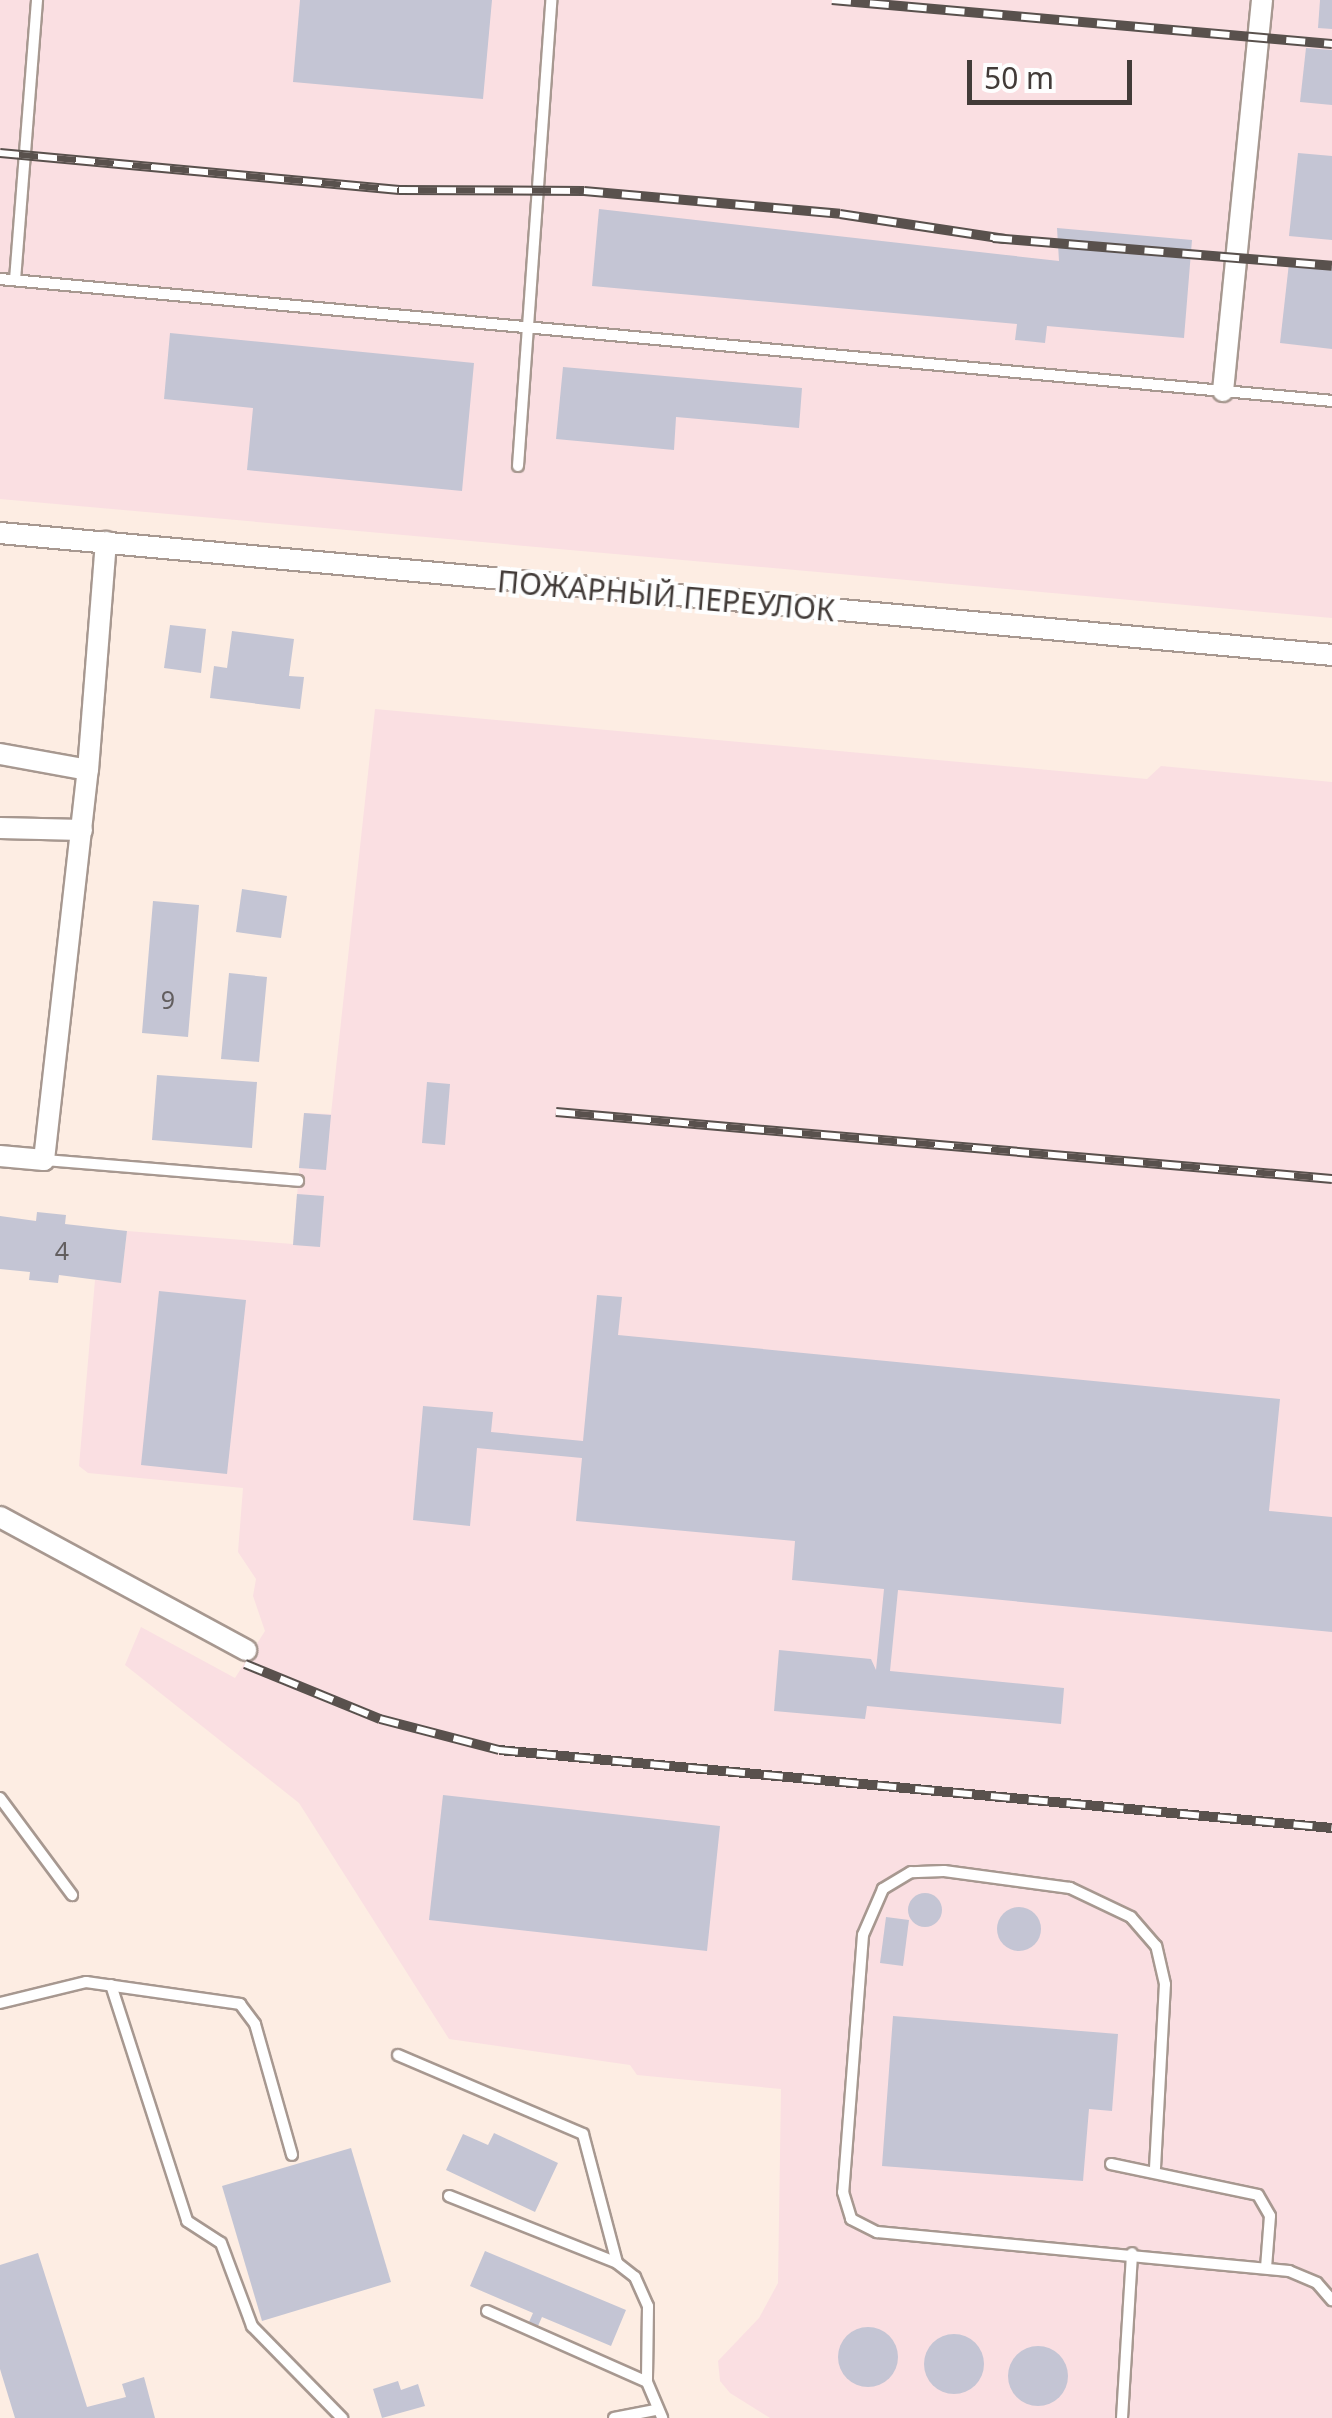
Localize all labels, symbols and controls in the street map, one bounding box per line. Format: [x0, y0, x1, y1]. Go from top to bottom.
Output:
scale bar [972, 40, 1137, 102]
text: 50 m [984, 57, 1054, 98]
street label: ПОЖАРНЫЙ ПЕРЕУЛОК [496, 563, 836, 629]
house number: 9 [161, 984, 175, 1014]
house number: 4 [55, 1235, 69, 1265]

